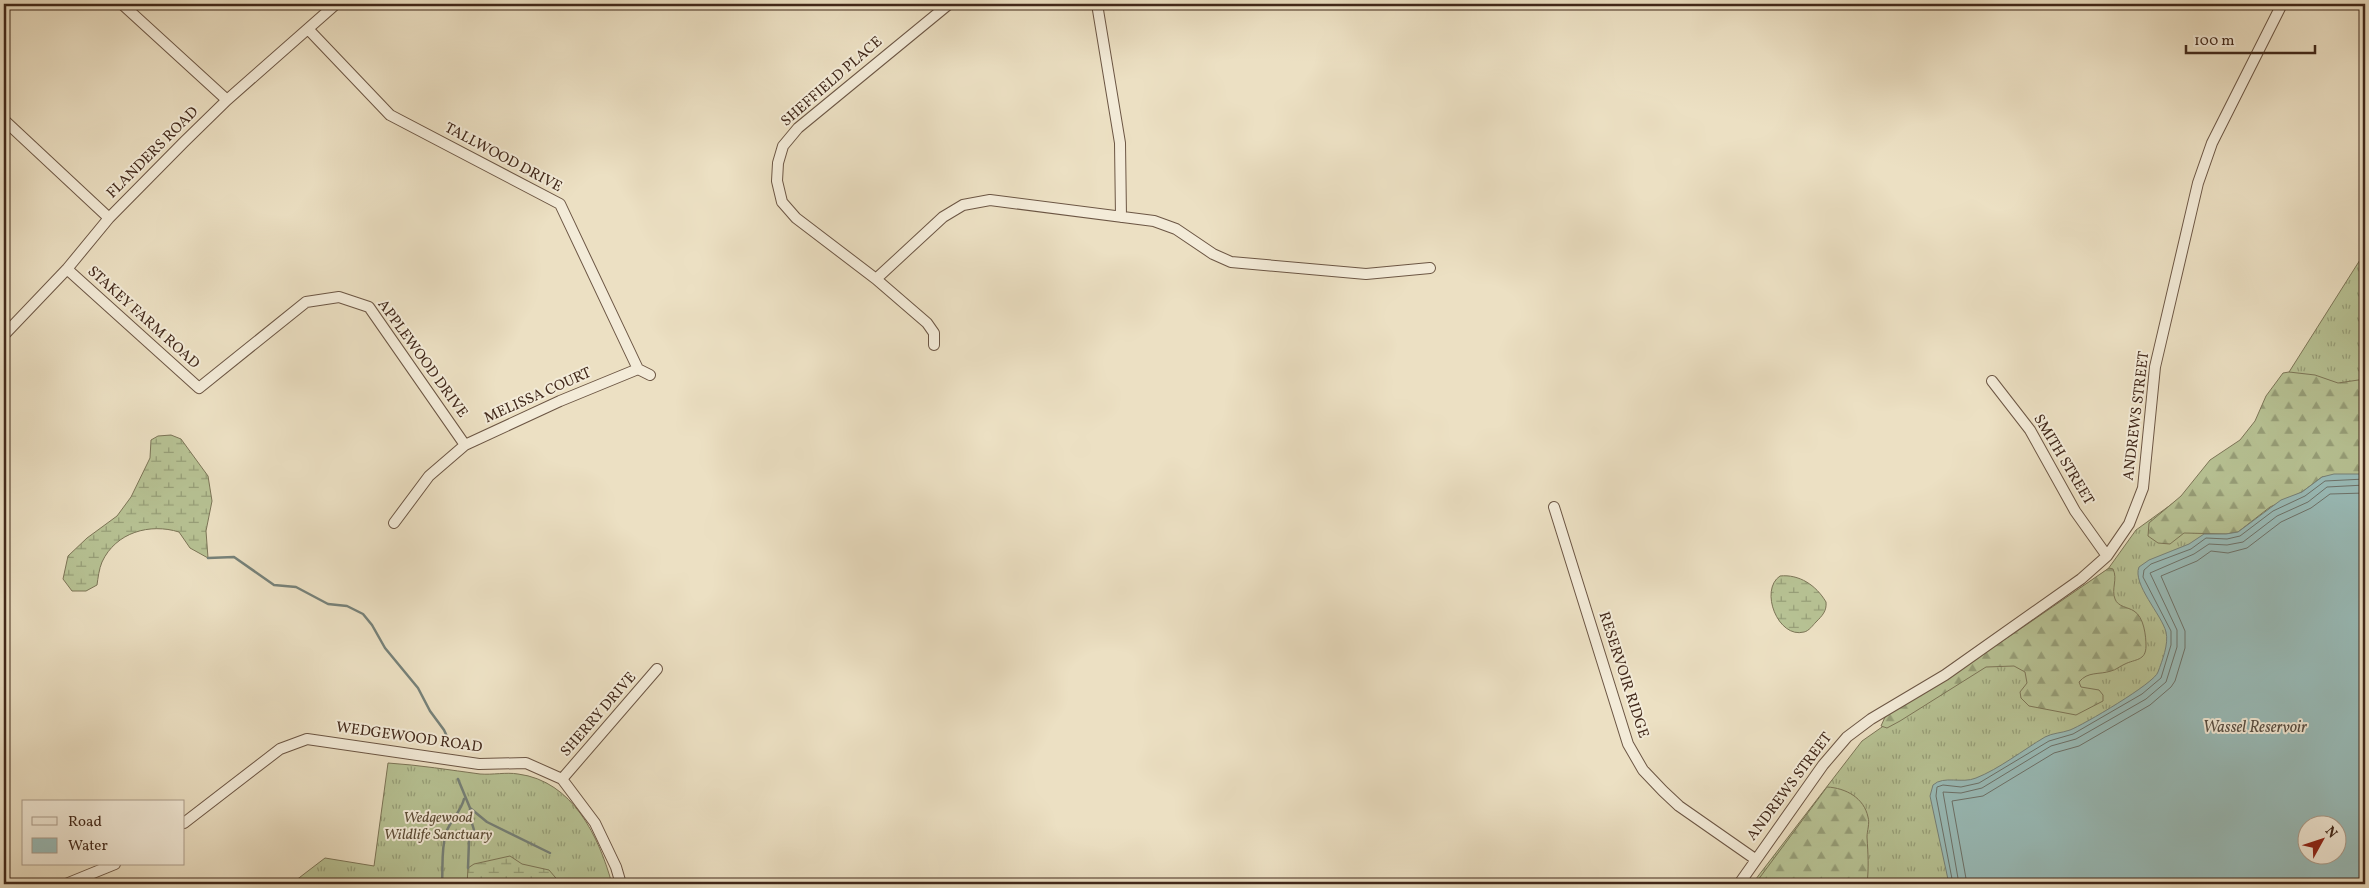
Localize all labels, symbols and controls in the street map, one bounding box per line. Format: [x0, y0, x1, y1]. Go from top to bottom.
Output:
scale bar [2186, 22, 2315, 54]
text: 100 m [2194, 31, 2234, 52]
street label: SHEFFIELD PLACE [777, 32, 887, 132]
street label: FLANDERS ROAD [102, 102, 204, 204]
street label: TALLWOOD DRIVE [440, 118, 566, 198]
street label: STAKEY FARM ROAD [82, 262, 204, 374]
street label: APPLEWOOD DRIVE [372, 296, 472, 422]
street label: ANDREWS STREET [2119, 350, 2155, 482]
street label: MELISSA COURT [481, 363, 595, 429]
street label: SMITH STREET [2028, 411, 2099, 510]
street label: RESERVOIR RIDGE [1593, 609, 1653, 741]
street label: SHERRY DRIVE [556, 668, 642, 762]
street label: WEDGEWOOD ROAD [334, 717, 484, 759]
water label: Wassel Reservoir [2203, 717, 2308, 739]
street label: ANDREWS STREET [1742, 728, 1838, 845]
legend [22, 800, 185, 866]
park label: Wedgewood Wildlife Sanctuary [384, 808, 493, 846]
text: Road [68, 812, 102, 833]
north arrow [2296, 816, 2346, 866]
text: N [2320, 823, 2341, 843]
text: Water [68, 836, 108, 857]

